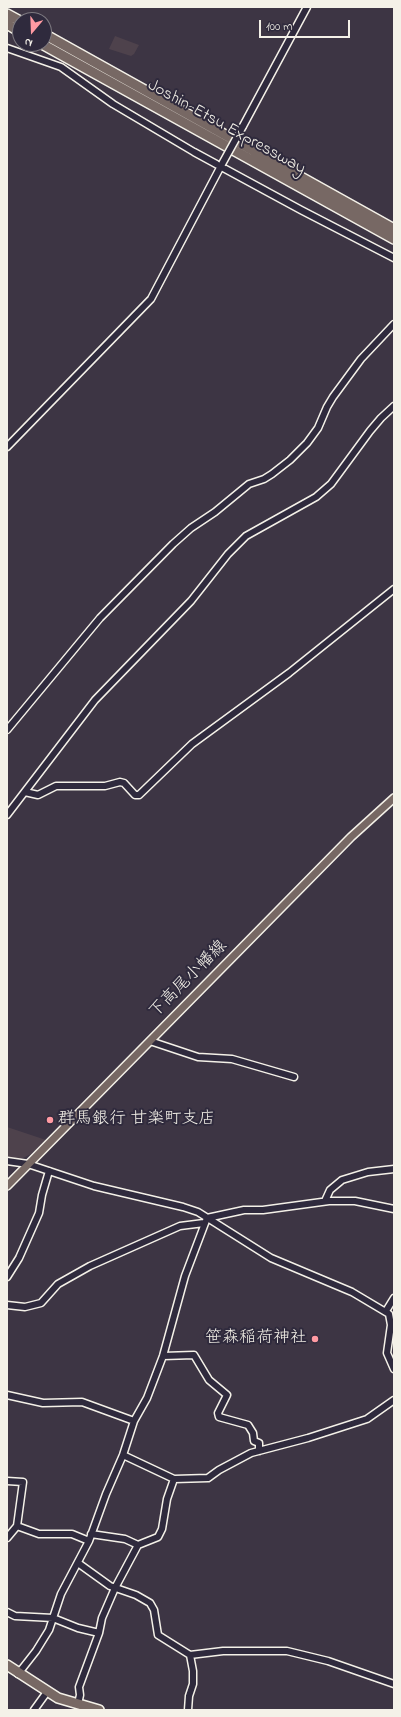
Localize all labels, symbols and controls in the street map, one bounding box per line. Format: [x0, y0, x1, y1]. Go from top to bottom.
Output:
north arrow [12, 12, 52, 52]
scale bar [261, 12, 352, 38]
text: 100 m [266, 18, 293, 36]
text: N [22, 34, 35, 51]
street label: Joshin-Etsu Expressway [143, 76, 309, 180]
street label: 下高尾小幡線 [146, 937, 232, 1023]
place label: 群馬銀行 甘楽町支店 [58, 1110, 215, 1130]
marker: 群馬銀行 甘楽町支店 [45, 1115, 55, 1125]
place label: 笹森稲荷神社 [205, 1329, 307, 1349]
marker: 笹森稲荷神社 [310, 1334, 320, 1344]

